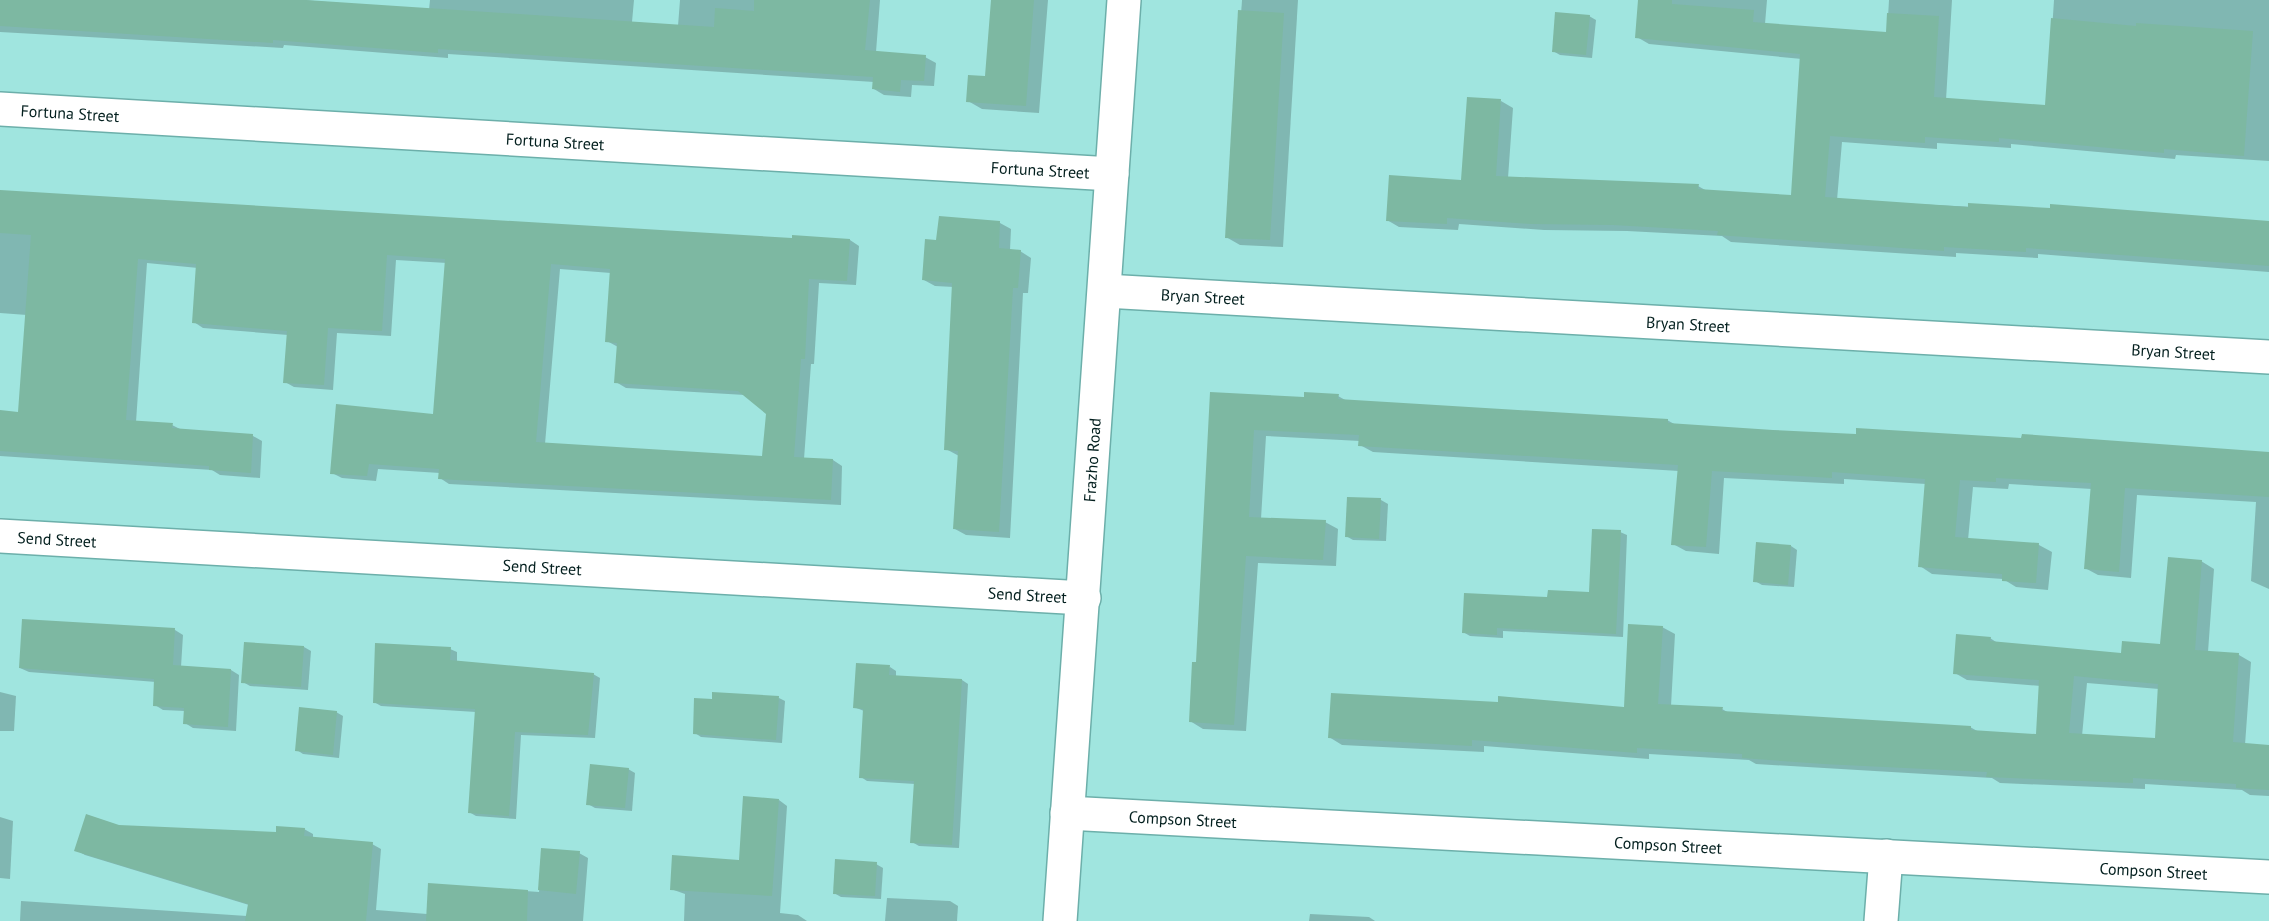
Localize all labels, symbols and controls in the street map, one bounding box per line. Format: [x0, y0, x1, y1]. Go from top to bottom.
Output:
street label: Fortuna Street [20, 100, 120, 126]
street label: Fortuna Street [505, 129, 605, 154]
street label: Fortuna Street [990, 157, 1091, 183]
street label: Bryan Street [1160, 284, 1246, 309]
street label: Bryan Street [1645, 312, 1731, 336]
street label: Bryan Street [2131, 339, 2216, 364]
street label: Frazho Road [1079, 417, 1105, 503]
street label: Send Street [17, 527, 98, 552]
street label: Send Street [502, 555, 583, 579]
street label: Send Street [987, 583, 1068, 607]
street label: Compson Street [1128, 806, 1238, 832]
street label: Compson Street [1614, 832, 1723, 858]
street label: Compson Street [2099, 858, 2209, 884]

